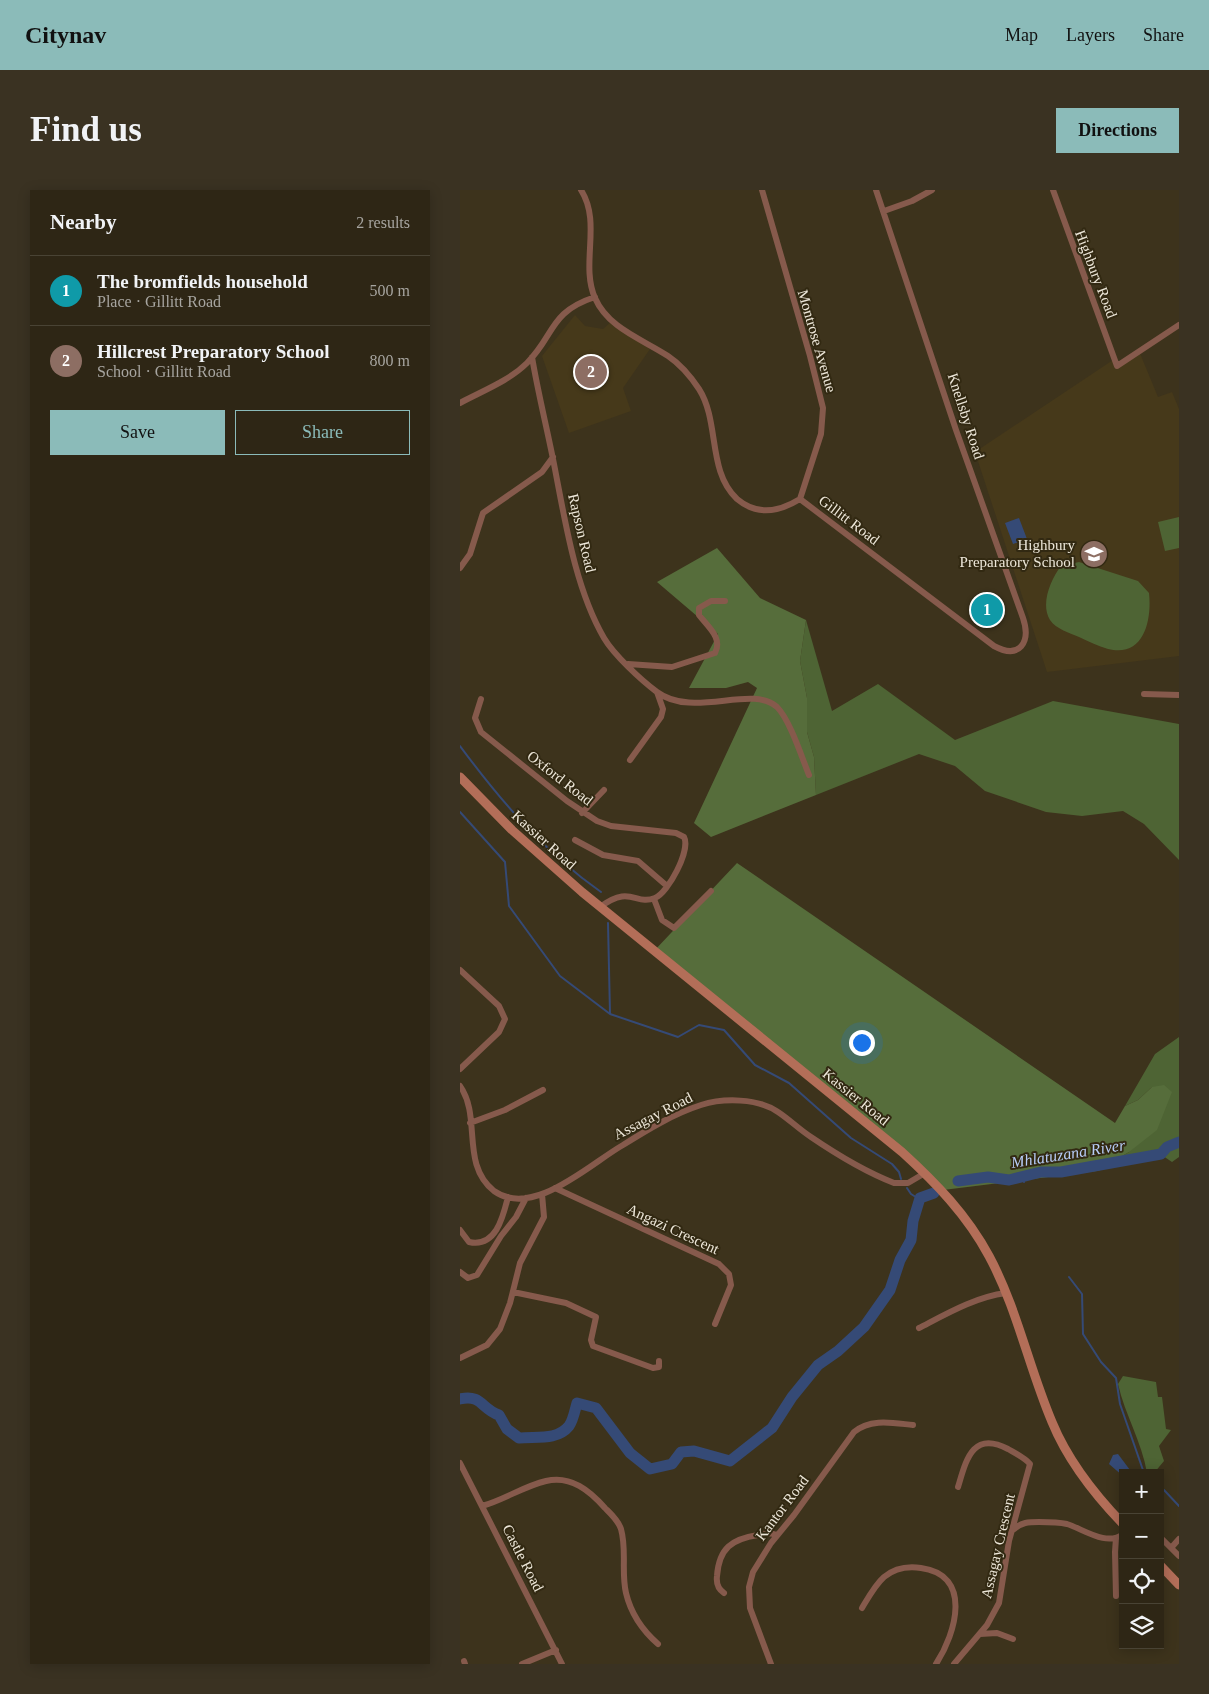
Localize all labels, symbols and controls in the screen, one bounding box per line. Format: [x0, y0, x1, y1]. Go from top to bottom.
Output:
text: Citynav [25, 22, 106, 48]
text: Map [1005, 25, 1038, 45]
text: Layers [1066, 25, 1115, 45]
text: Share [1143, 25, 1184, 45]
button: Directions [1056, 108, 1179, 153]
text: Find us [30, 110, 142, 149]
text: Nearby [50, 210, 117, 234]
text: 2 results [356, 214, 410, 231]
street label: Highbury Road [1072, 228, 1120, 321]
text: The bromfields household [97, 271, 308, 292]
text: 1 [62, 282, 70, 299]
text: 500 m [370, 282, 410, 299]
street label: Montrose Avenue [795, 288, 839, 394]
text: Place · Gillitt Road [97, 293, 221, 310]
text: Hillcrest Preparatory School [97, 341, 330, 362]
text: 2 [62, 352, 70, 369]
text: 800 m [370, 352, 410, 369]
pin: 2 [575, 353, 607, 391]
text: School · Gillitt Road [97, 363, 231, 380]
street label: Knellsby Road [945, 371, 988, 462]
button: Save [50, 410, 225, 455]
button: Share [235, 410, 410, 455]
street label: Rapson Road [565, 492, 599, 574]
street label: Gillitt Road [816, 492, 883, 548]
place label: Highbury Preparatory School [960, 537, 1075, 570]
school or university icon: Highbury Preparatory School [1079, 539, 1109, 569]
pin: 1 [971, 591, 1003, 629]
street label: Oxford Road [524, 747, 596, 809]
street label: Kassier Road [509, 807, 580, 873]
your location [849, 1030, 875, 1056]
street label: Kassier Road [820, 1065, 893, 1129]
street label: Assagay Road [611, 1089, 695, 1143]
water label: Mhlatuzana River [1009, 1136, 1127, 1171]
street label: Angazi Crescent [625, 1201, 722, 1258]
map controls [1119, 1469, 1164, 1649]
button: + [1119, 1469, 1164, 1514]
street label: Kantor Road [752, 1472, 812, 1544]
street label: Assagay Crescent [978, 1491, 1018, 1600]
button: − [1119, 1514, 1164, 1559]
street label: Castle Road [499, 1522, 547, 1595]
button: locate [1119, 1559, 1164, 1604]
button: layers [1119, 1604, 1164, 1649]

